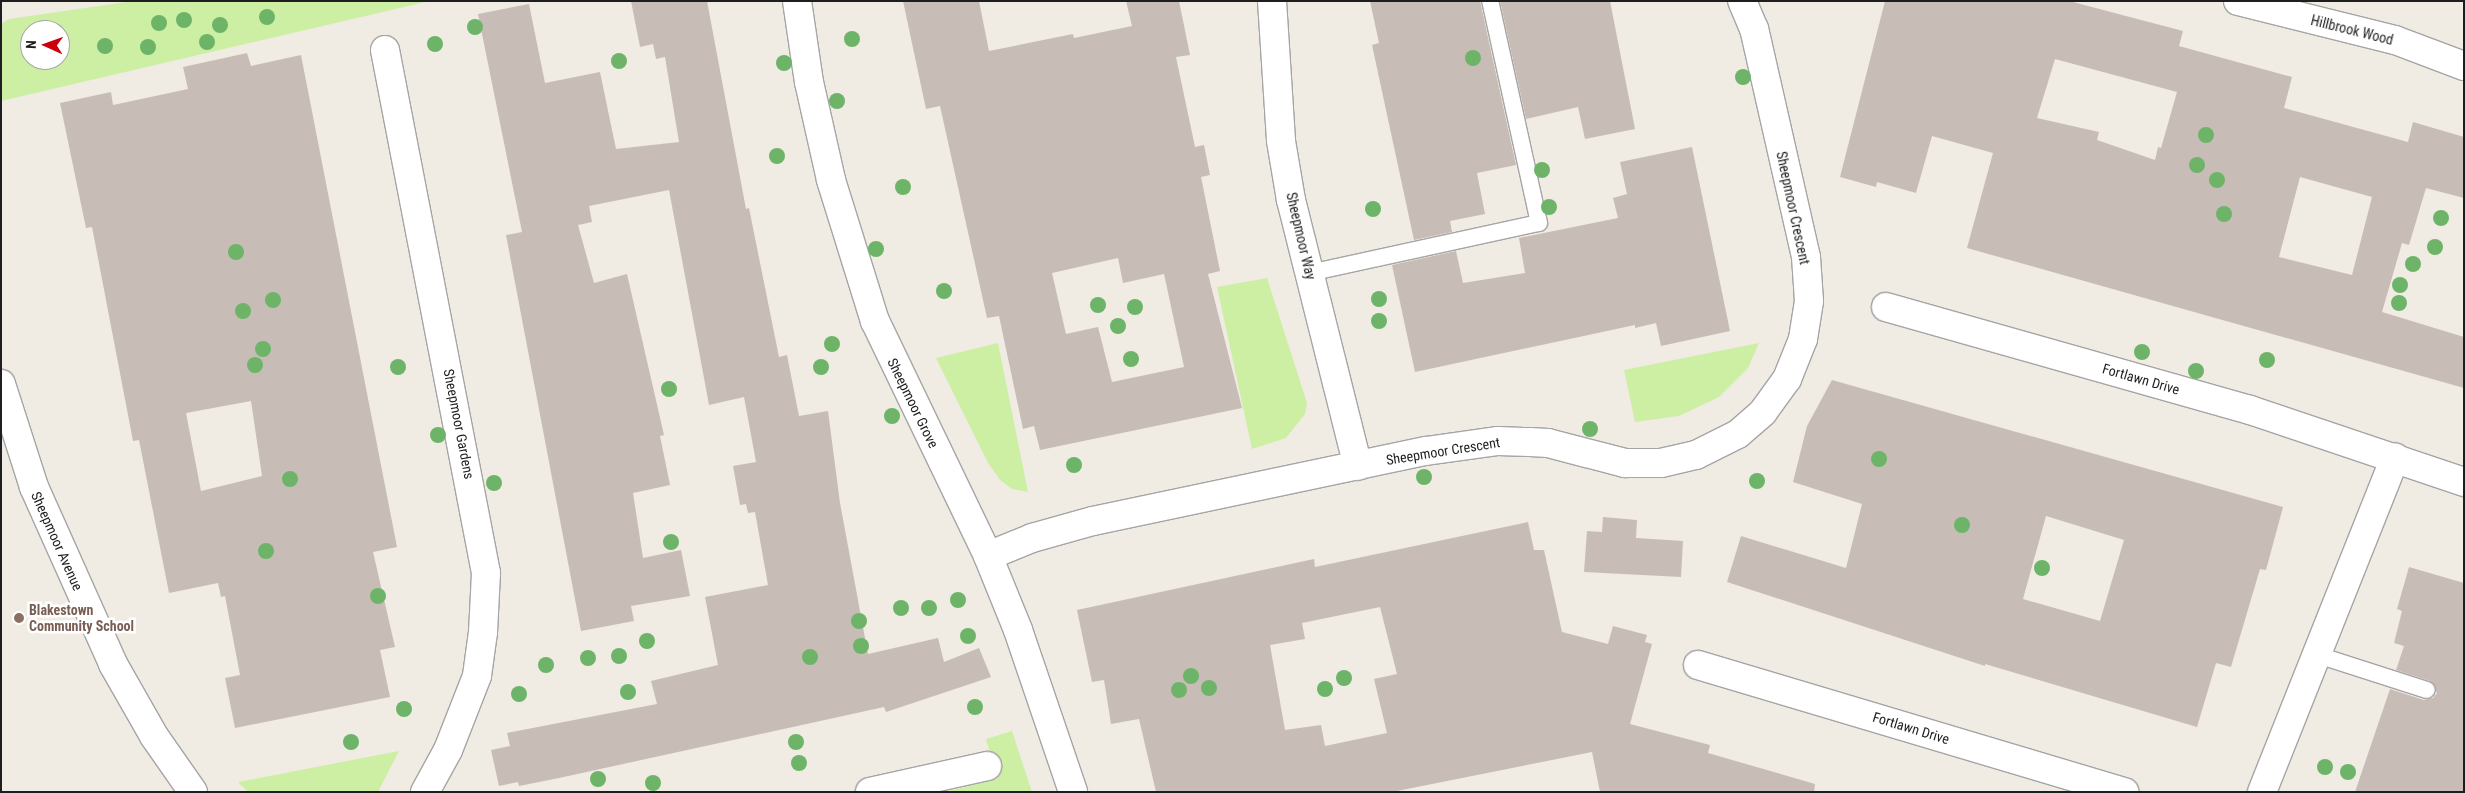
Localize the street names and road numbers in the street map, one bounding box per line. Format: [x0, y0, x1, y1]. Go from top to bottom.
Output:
street label: Hillbrook Wood [2309, 12, 2395, 48]
street label: Sheepmoor Crescent [1773, 150, 1813, 266]
street label: Sheepmoor Way [1283, 191, 1319, 281]
street label: Sheepmoor Grove [884, 355, 942, 451]
street label: Fortlawn Drive [2101, 360, 2181, 398]
street label: Sheepmoor Gardens [440, 367, 478, 481]
street label: Sheepmoor Crescent [1385, 434, 1501, 468]
street label: Sheepmoor Avenue [28, 489, 86, 593]
street label: Fortlawn Drive [1871, 708, 1951, 748]

